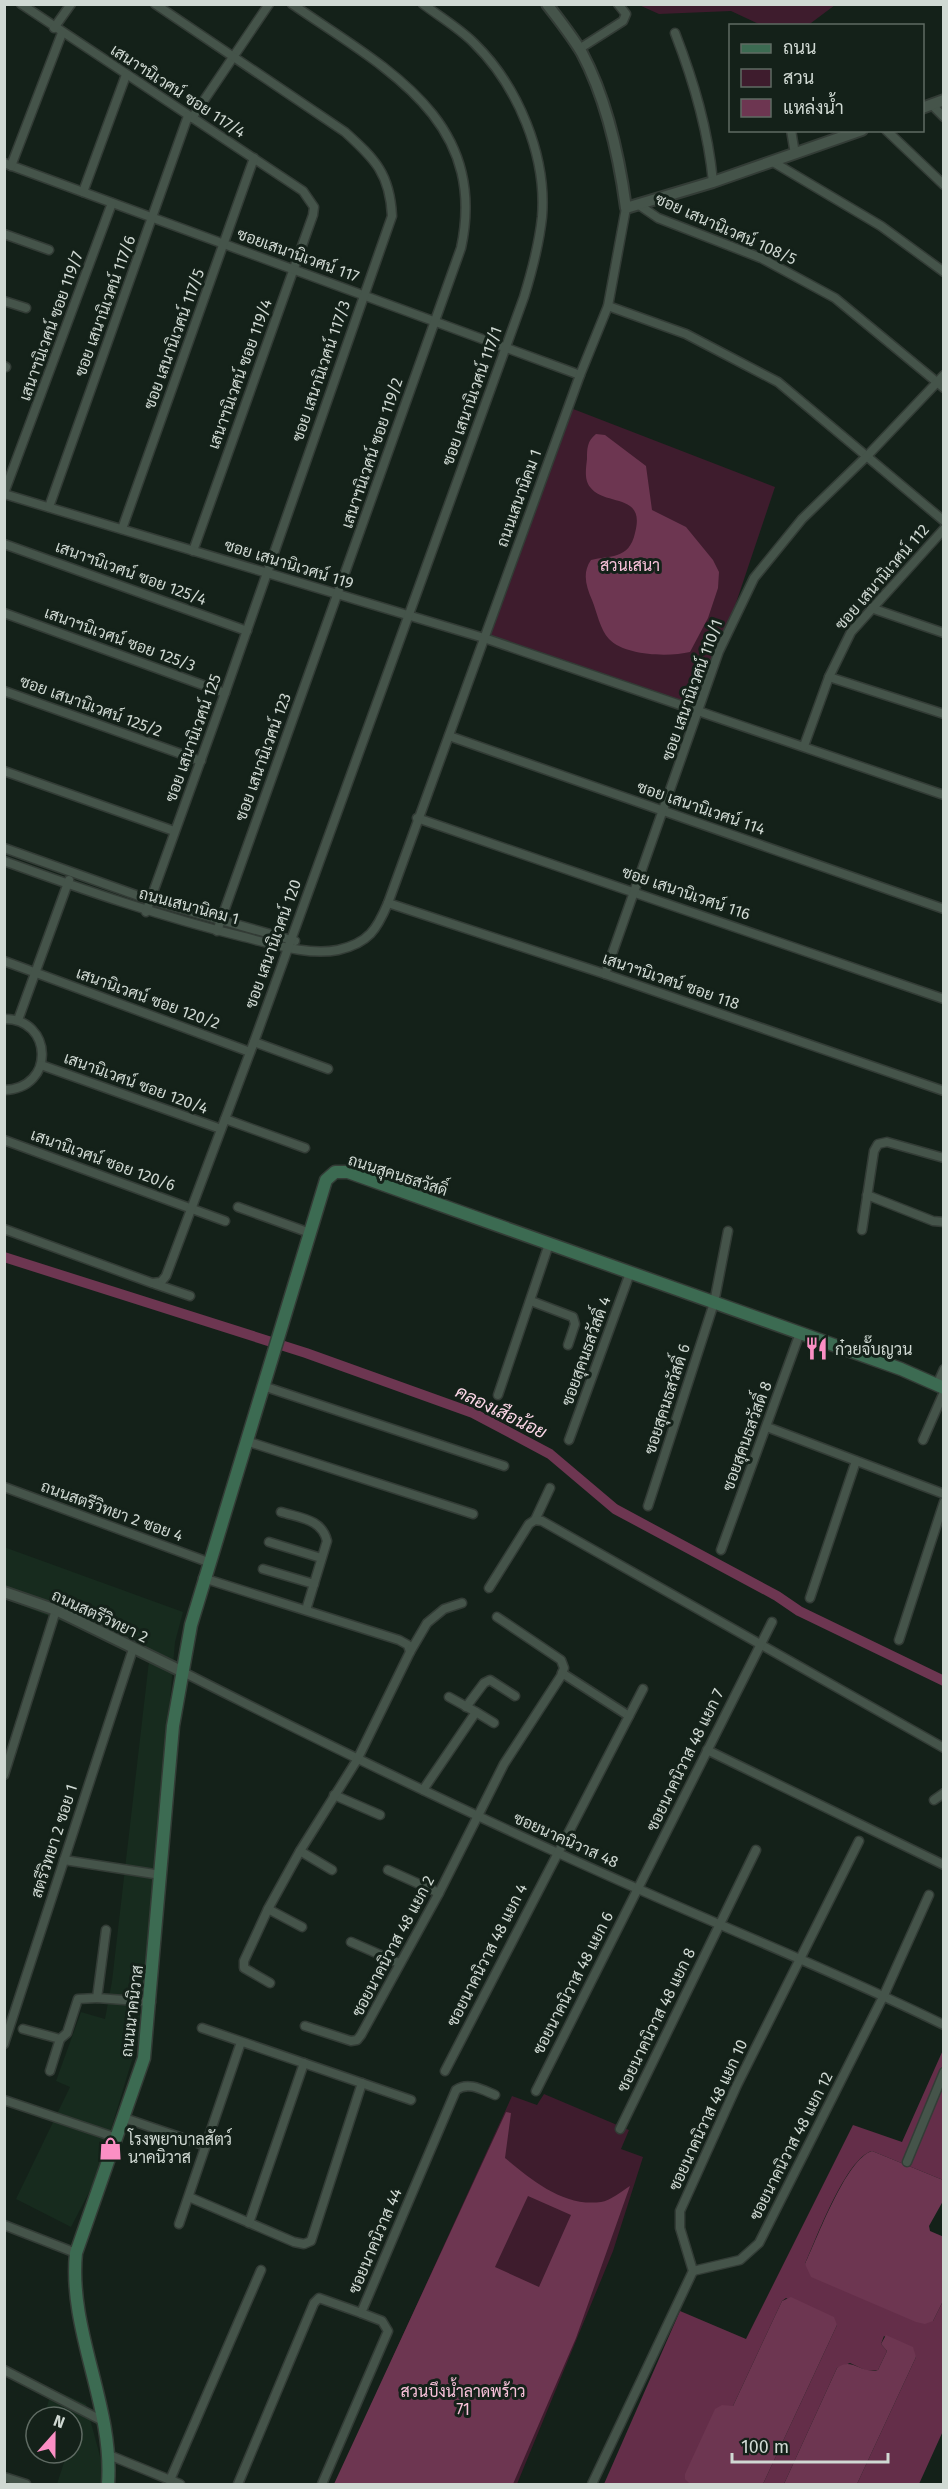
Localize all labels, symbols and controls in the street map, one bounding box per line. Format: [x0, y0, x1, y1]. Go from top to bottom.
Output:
legend [729, 24, 924, 132]
text: ถนน [783, 37, 816, 59]
street label: เสนาฯนิเวศน์ ซอย 117/4 [107, 38, 251, 142]
text: สวน [783, 67, 814, 89]
text: แหล่งน้ำ [783, 92, 844, 119]
street label: ซอย เสนานิเวศน์ 108/5 [652, 186, 801, 269]
street label: ซอยเสนานิเวศน์ 117 [234, 221, 363, 286]
street label: ซอย เสนานิเวศน์ 117/6 [68, 232, 139, 379]
street label: เสนาฯนิเวศน์ ซอย 119/7 [12, 248, 87, 403]
street label: ซอย เสนานิเวศน์ 117/5 [137, 265, 208, 412]
street label: เสนาฯนิเวศน์ ซอย 119/4 [201, 295, 276, 452]
street label: ซอย เสนานิเวศน์ 117/3 [285, 297, 354, 444]
street label: ซอย เสนานิเวศน์ 117/1 [435, 323, 506, 468]
street label: เสนาฯนิเวศน์ ซอย 119/2 [334, 374, 407, 531]
street label: ถนนเสนานิคม 1 [493, 446, 545, 550]
street label: ซอย เสนานิเวศน์ 112 [829, 518, 933, 634]
street label: ซอย เสนานิเวศน์ 119 [222, 532, 357, 593]
street label: เสนาฯนิเวศน์ ซอย 125/4 [53, 534, 211, 609]
park label: สวนเสนา [600, 556, 660, 575]
street label: เสนาฯนิเวศน์ ซอย 125/3 [42, 600, 199, 675]
street label: ซอย เสนานิเวศน์ 110/1 [655, 616, 726, 763]
street label: ซอย เสนานิเวศน์ 125/2 [17, 669, 166, 741]
street label: ซอย เสนานิเวศน์ 125 [158, 670, 225, 805]
street label: ซอย เสนานิเวศน์ 123 [228, 689, 295, 824]
street label: ซอย เสนานิเวศน์ 114 [634, 774, 769, 839]
street label: ซอย เสนานิเวศน์ 116 [619, 859, 754, 924]
street label: ซอย เสนานิเวศน์ 120 [238, 876, 305, 1011]
street label: ถนนเสนานิคม 1 [137, 884, 241, 928]
street label: เสนาฯนิเวศน์ ซอย 118 [600, 946, 743, 1013]
street label: เสนานิเวศน์ ซอย 120/2 [74, 960, 224, 1033]
street label: เสนานิเวศน์ ซอย 120/4 [61, 1045, 212, 1118]
street label: เสนานิเวศน์ ซอย 120/6 [28, 1122, 179, 1195]
street label: ถนนสุคนธสวัสดิ์ [345, 1145, 452, 1202]
street label: ซอยสุคนธสวัสดิ์ 4 [552, 1291, 617, 1409]
place label: ก๋วยจั๊บญวน [835, 1335, 912, 1359]
restaurant icon: ก๋วยจั๊บญวน [804, 1336, 830, 1362]
street label: ซอยสุคนธสวัสดิ์ 6 [635, 1340, 696, 1457]
street label: ซอยสุคนธสวัสดิ์ 8 [713, 1377, 778, 1494]
water label: คลองเสือน้อย [452, 1379, 551, 1444]
street label: ถนนสตรีวิทยา 2 ซอย 4 [38, 1475, 187, 1546]
street label: ถนนสตรีวิทยา 2 [49, 1584, 152, 1647]
street label: ซอยนาคนิวาส 48 แยก 7 [642, 1686, 728, 1834]
street label: สตรีวิทยา 2 ซอย 1 [25, 1781, 81, 1900]
street label: ซอยนาคนิวาส 48 [511, 1808, 622, 1872]
street label: ซอยนาคนิวาส 48 แยก 2 [348, 1872, 438, 2020]
street label: ซอยนาคนิวาส 48 แยก 4 [443, 1880, 531, 2030]
street label: ซอยนาคนิวาส 48 แยก 6 [529, 1908, 617, 2058]
street label: ซอยนาคนิวาส 48 แยก 8 [613, 1945, 699, 2095]
street label: ถนนนาคนิวาส [117, 1964, 147, 2058]
street label: ซอยนาคนิวาส 48 แยก 10 [665, 2036, 751, 2194]
street label: ซอยนาคนิวาส 48 แยก 12 [745, 2069, 837, 2223]
place label: โรงพยาบาลสัตว์ นาคนิวาส [127, 2127, 232, 2167]
shop icon: โรงพยาบาลสัตว์ นาคนิวาส [97, 2135, 123, 2161]
street label: ซอยนาคนิวาส 44 [344, 2185, 406, 2297]
park label: สวนบึงน้ำลาดพร้าว 71 [401, 2377, 525, 2419]
north arrow [24, 2405, 84, 2465]
text: N [51, 2411, 68, 2432]
scale bar [732, 2426, 888, 2464]
text: 100 m [741, 2436, 789, 2458]

